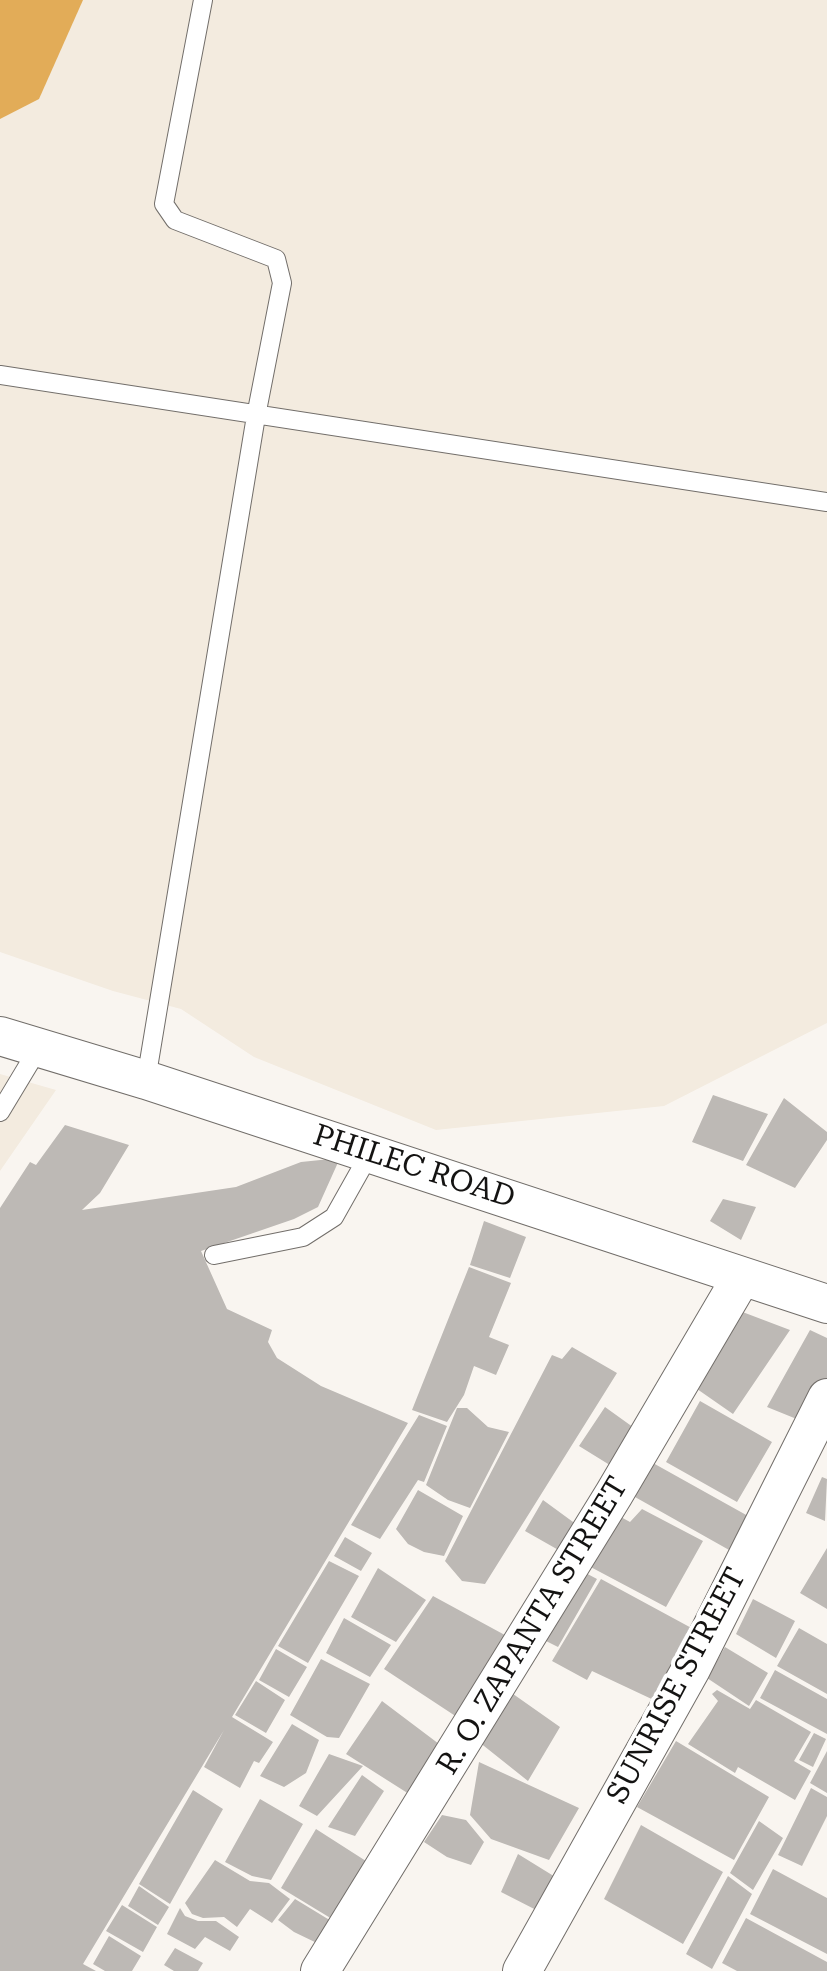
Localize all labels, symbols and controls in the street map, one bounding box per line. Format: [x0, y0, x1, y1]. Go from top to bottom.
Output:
street label: PHILEC ROAD [309, 1117, 519, 1217]
street label: R. O. ZAPANTA STREET [430, 1471, 636, 1781]
street label: SUNRISE STREET [600, 1562, 754, 1810]

